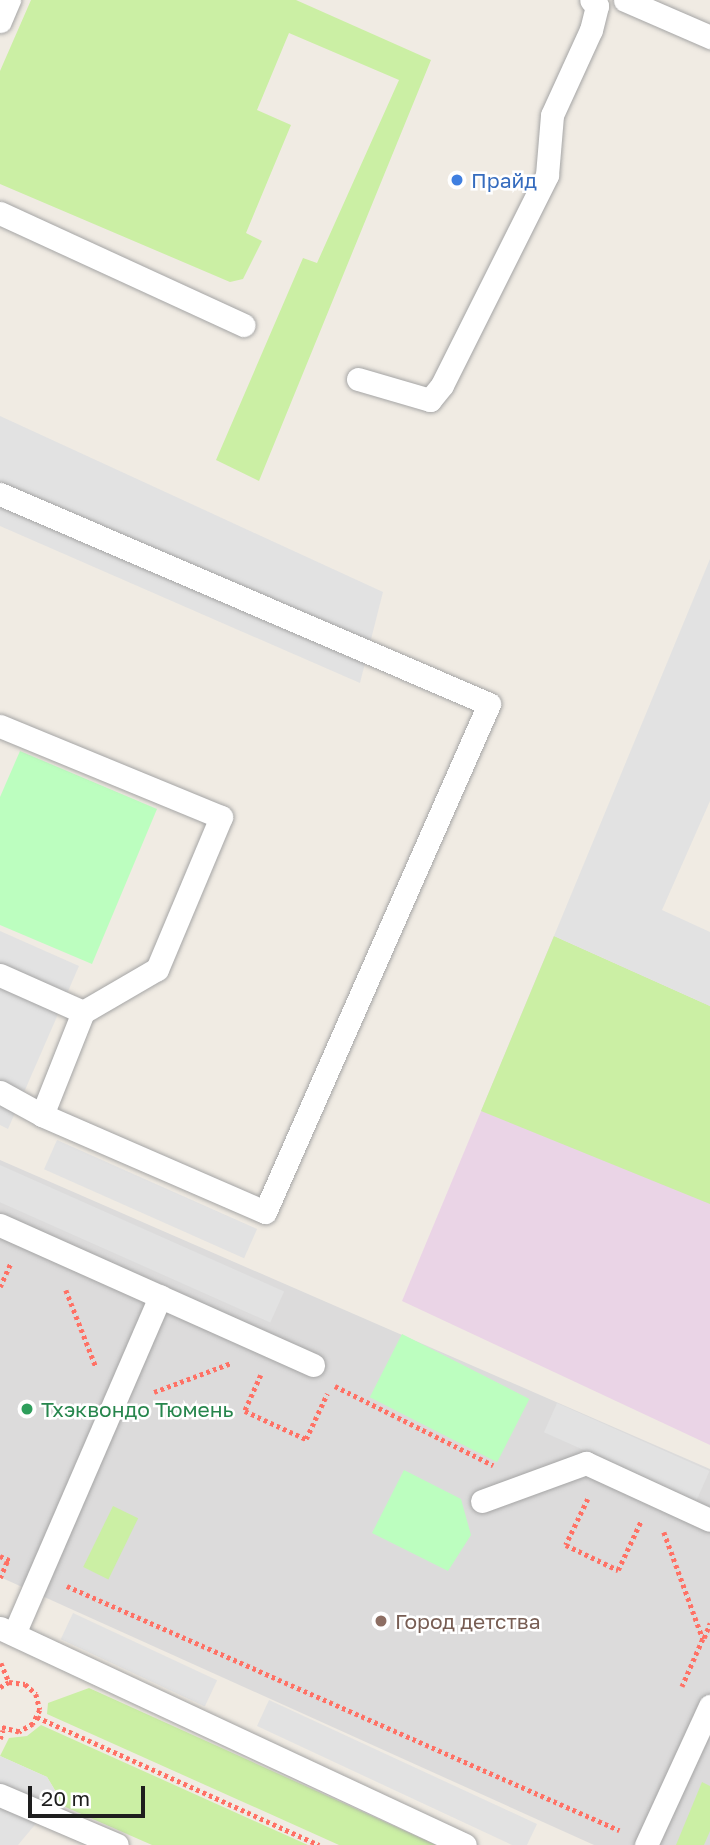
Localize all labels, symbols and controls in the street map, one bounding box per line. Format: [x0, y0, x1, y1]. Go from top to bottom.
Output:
place label: Прайд [471, 167, 537, 193]
marker: Прайд [449, 172, 465, 188]
place label: Тхэквондо Тюмень [41, 1396, 234, 1422]
marker: Тхэквондо Тюмень [19, 1401, 35, 1417]
place label: Город детства [395, 1608, 541, 1634]
marker: Город детства [373, 1613, 389, 1629]
scale bar [32, 1772, 149, 1816]
text: 20 m [41, 1785, 90, 1811]

